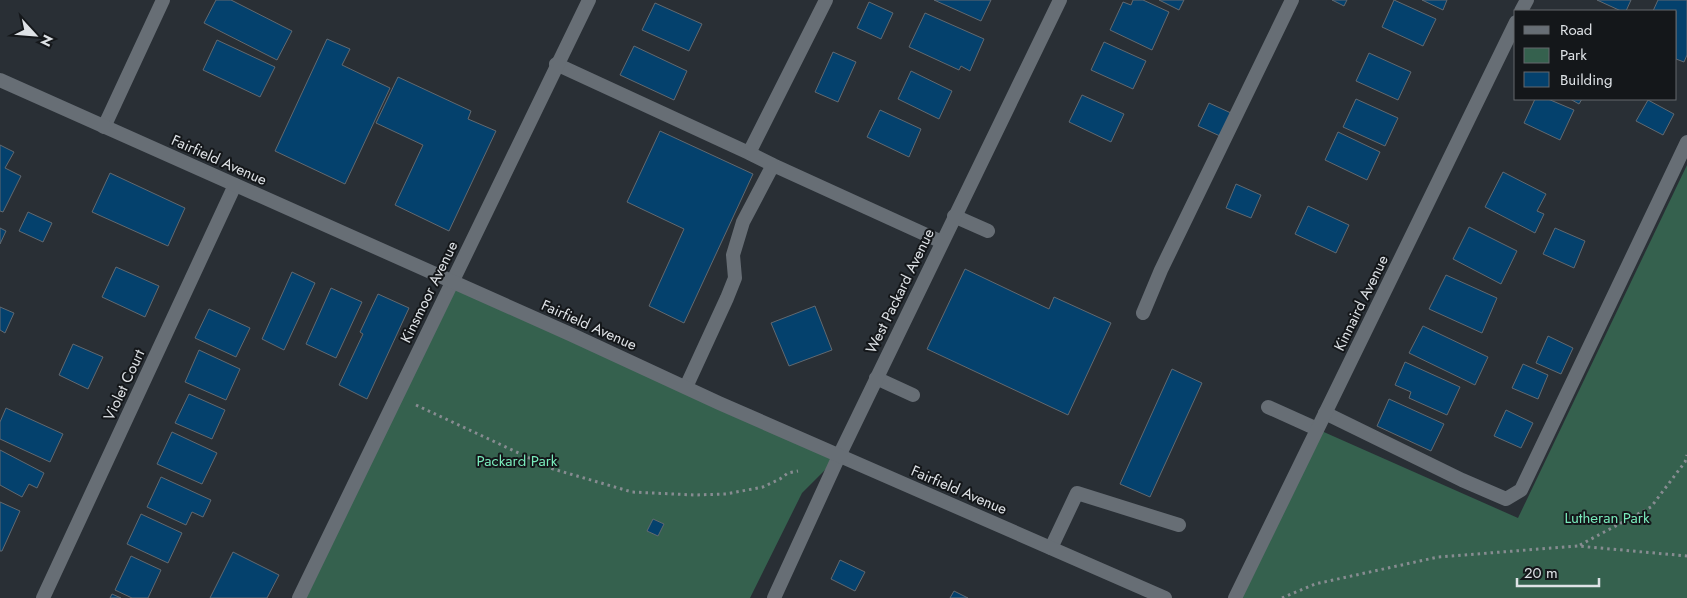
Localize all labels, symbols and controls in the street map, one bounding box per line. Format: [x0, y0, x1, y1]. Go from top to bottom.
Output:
north arrow [10, 10, 60, 60]
legend [1514, 10, 1677, 100]
text: Road [1560, 19, 1592, 41]
text: N [35, 31, 58, 50]
text: Park [1560, 44, 1587, 66]
text: Building [1560, 69, 1612, 91]
street label: Fairfield Avenue [168, 129, 271, 191]
street label: West Packard Avenue [860, 225, 940, 357]
street label: Kinsmoor Avenue [395, 237, 463, 347]
street label: Kinnaird Avenue [1328, 251, 1394, 355]
street label: Fairfield Avenue [538, 294, 641, 356]
street label: Violet Court [98, 345, 150, 424]
park label: Packard Park [477, 450, 558, 472]
street label: Fairfield Avenue [908, 460, 1011, 520]
park label: Lutheran Park [1565, 507, 1650, 529]
scale bar [1517, 556, 1600, 588]
text: 20 m [1524, 562, 1558, 584]

